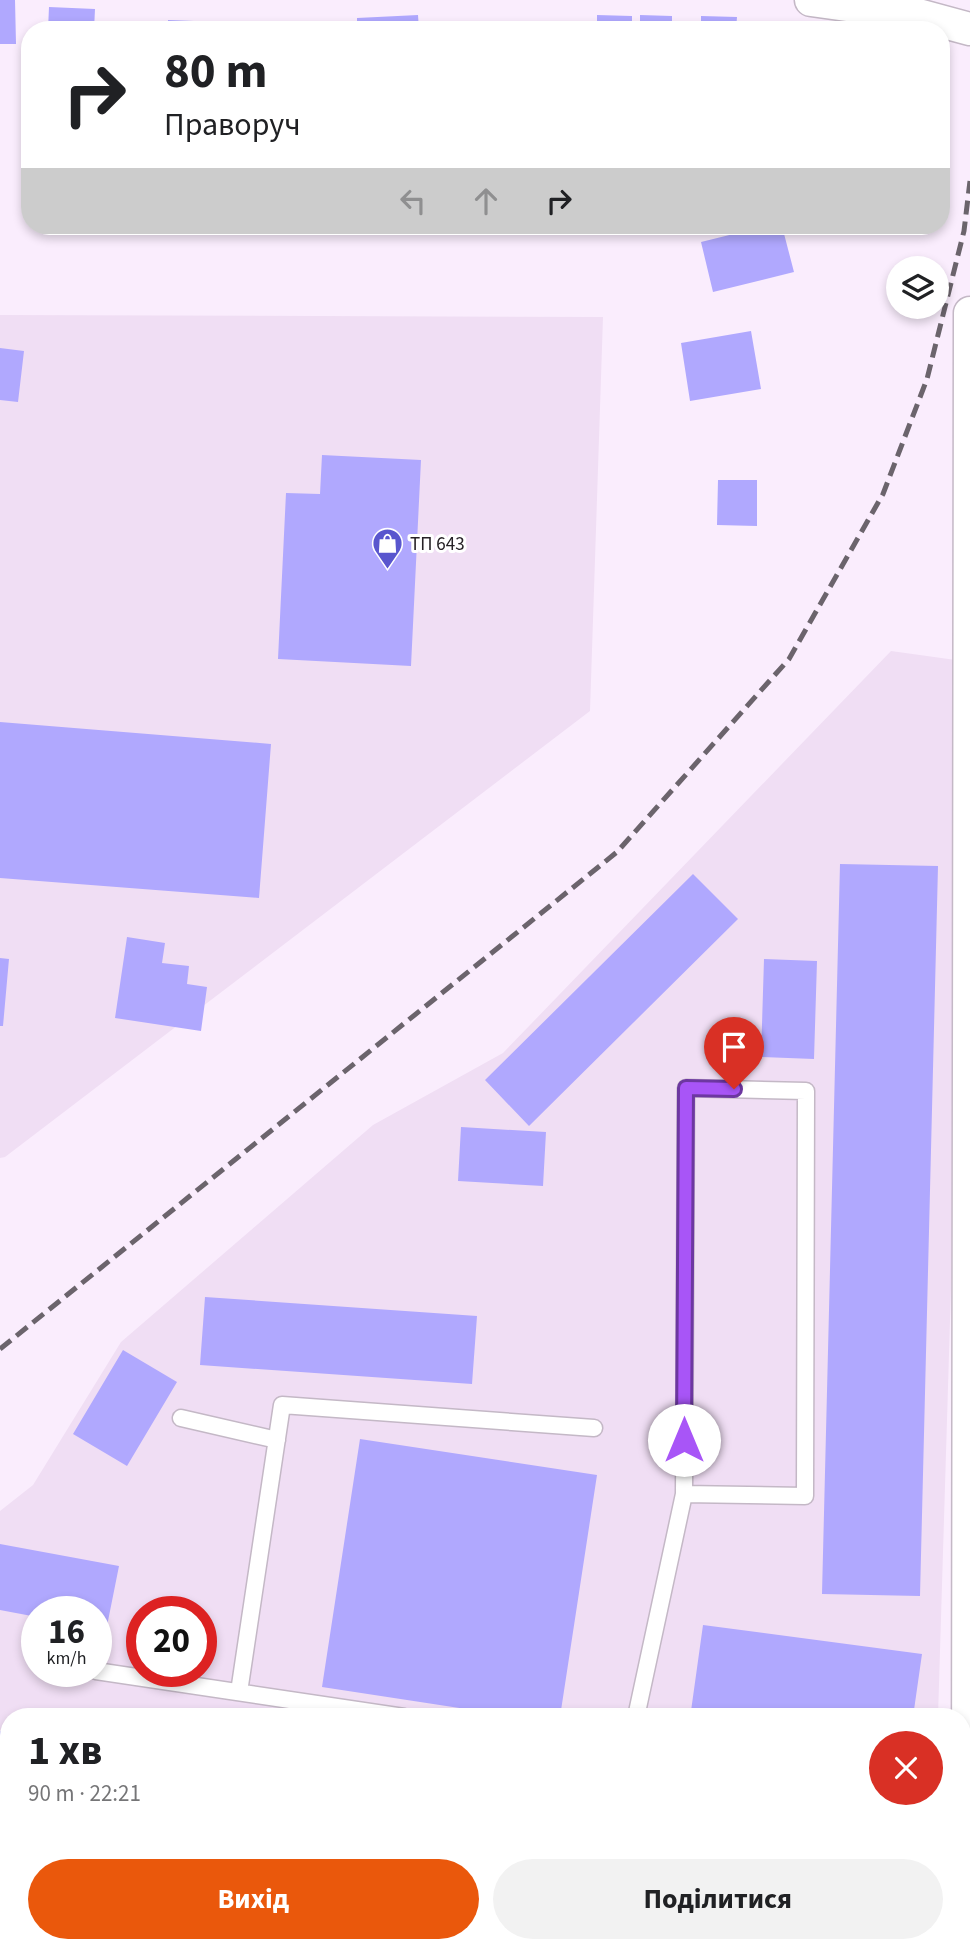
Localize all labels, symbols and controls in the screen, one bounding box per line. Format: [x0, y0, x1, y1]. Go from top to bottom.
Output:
text: 80 m [164, 37, 268, 107]
icon: right [49, 49, 140, 140]
text: Праворуч [164, 102, 301, 148]
icon: left [394, 182, 432, 220]
icon: ahead [467, 182, 505, 220]
icon: right [540, 182, 578, 220]
map controls [886, 256, 949, 319]
button: layers [886, 256, 949, 319]
shop icon: ТП 643 [370, 526, 404, 570]
place label: ТП 643 [410, 531, 465, 558]
pin [704, 1017, 764, 1089]
icon: arrive [715, 1028, 753, 1066]
position arrow [647, 1403, 721, 1477]
speed limit sign: 20 [126, 1596, 217, 1687]
text: 16 [48, 1607, 85, 1657]
text: km/h [47, 1646, 86, 1671]
text: 1 хв [28, 1721, 102, 1781]
button: close [869, 1731, 943, 1805]
text: 90 m · 22:21 [28, 1777, 141, 1810]
button: Вихід [28, 1859, 479, 1939]
button: Поділитися [493, 1859, 943, 1939]

